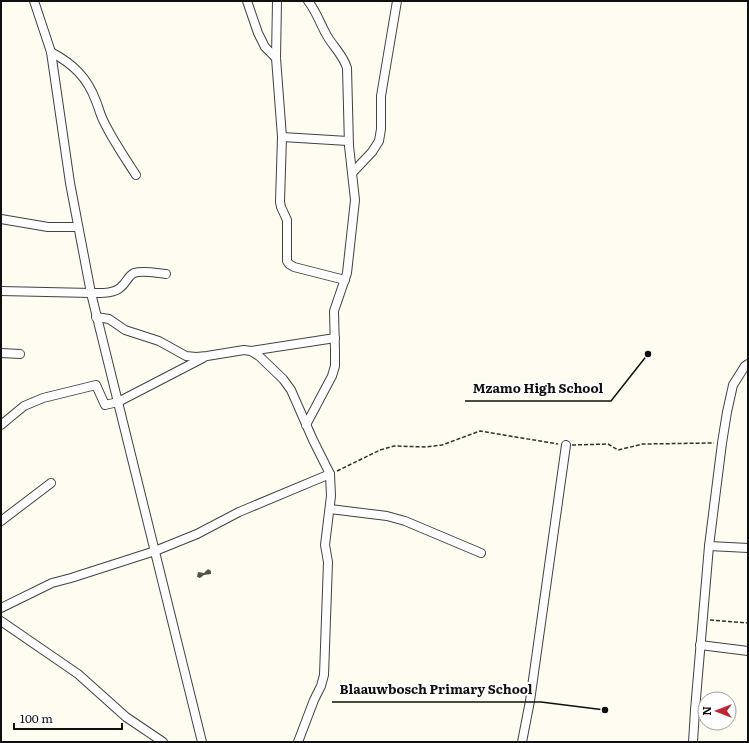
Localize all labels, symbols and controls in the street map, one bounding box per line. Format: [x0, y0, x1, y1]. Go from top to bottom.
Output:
callout: Mzamo High School [465, 376, 611, 401]
text: Mzamo High School [473, 378, 603, 397]
callout: Blaauwbosch Primary School [332, 677, 541, 702]
text: Blaauwbosch Primary School [339, 679, 533, 698]
north arrow [697, 691, 737, 731]
scale bar [14, 705, 122, 731]
text: N [698, 706, 714, 716]
text: 100 m [20, 709, 53, 727]

